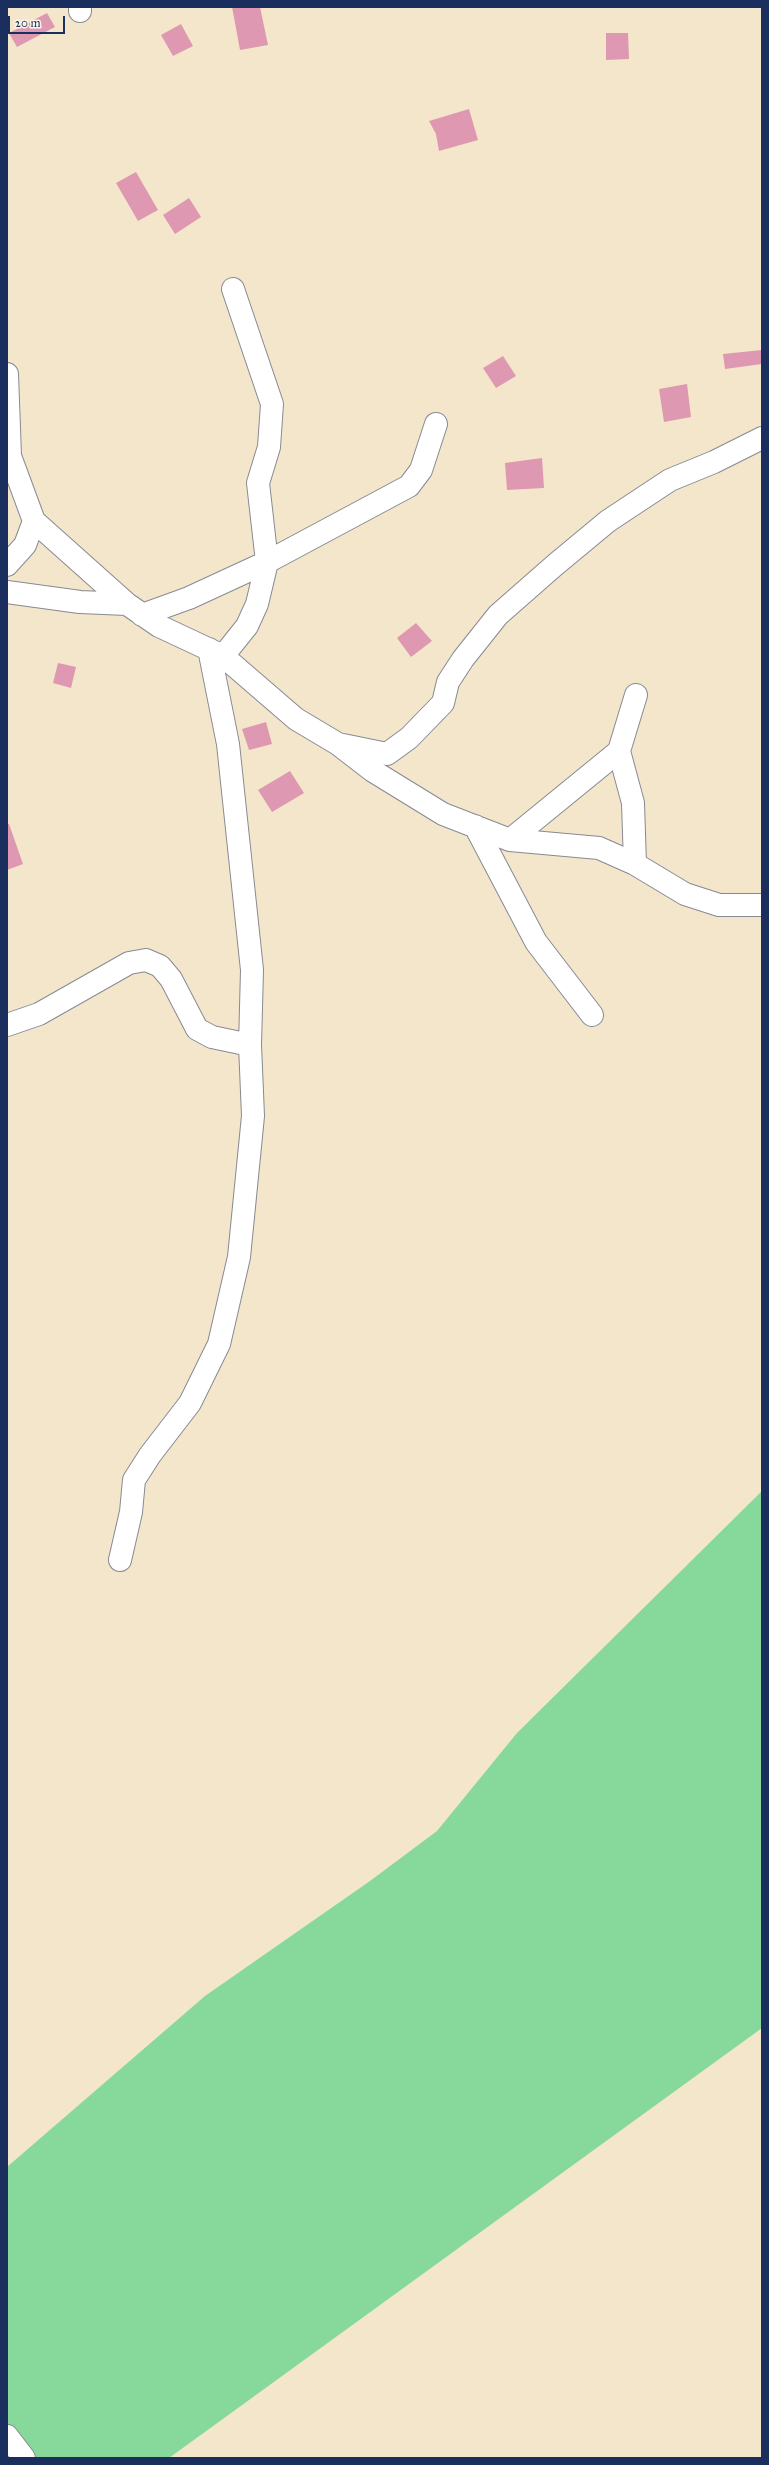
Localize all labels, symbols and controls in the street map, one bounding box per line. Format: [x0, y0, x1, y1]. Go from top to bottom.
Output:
scale bar [10, 8, 67, 34]
text: 20 m [15, 16, 41, 30]

